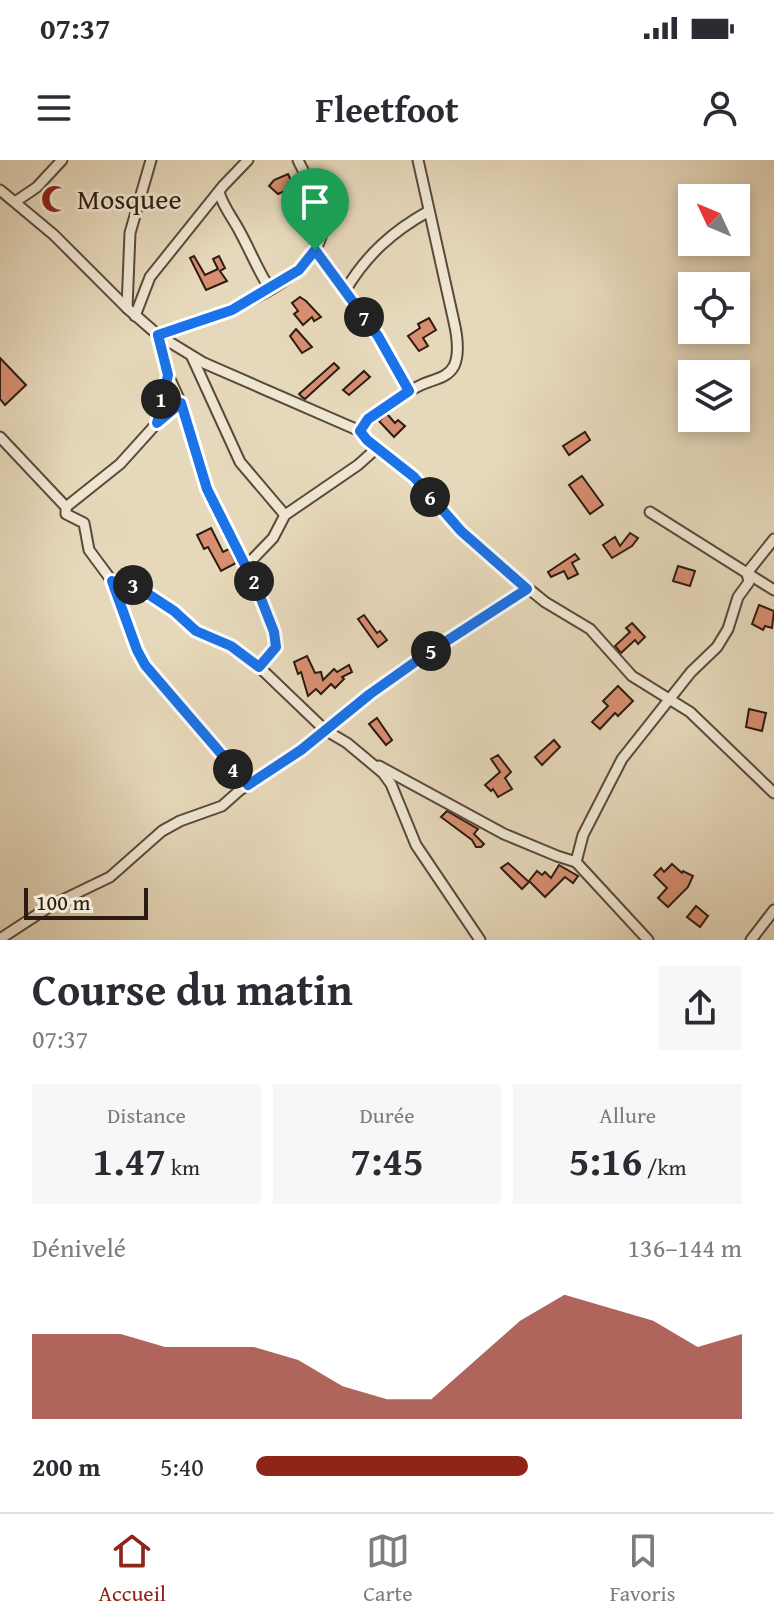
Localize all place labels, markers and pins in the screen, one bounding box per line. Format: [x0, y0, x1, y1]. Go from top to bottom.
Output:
pin [281, 168, 349, 250]
place label: Mosquee [77, 178, 182, 219]
mosque icon: Mosquee [40, 184, 70, 214]
pin: 7 [344, 297, 384, 337]
pin: 1 [141, 379, 181, 419]
pin: 6 [410, 477, 450, 517]
pin: 2 [234, 561, 274, 601]
pin: 3 [113, 565, 153, 605]
pin: 5 [411, 631, 451, 671]
pin: 4 [213, 749, 253, 789]

